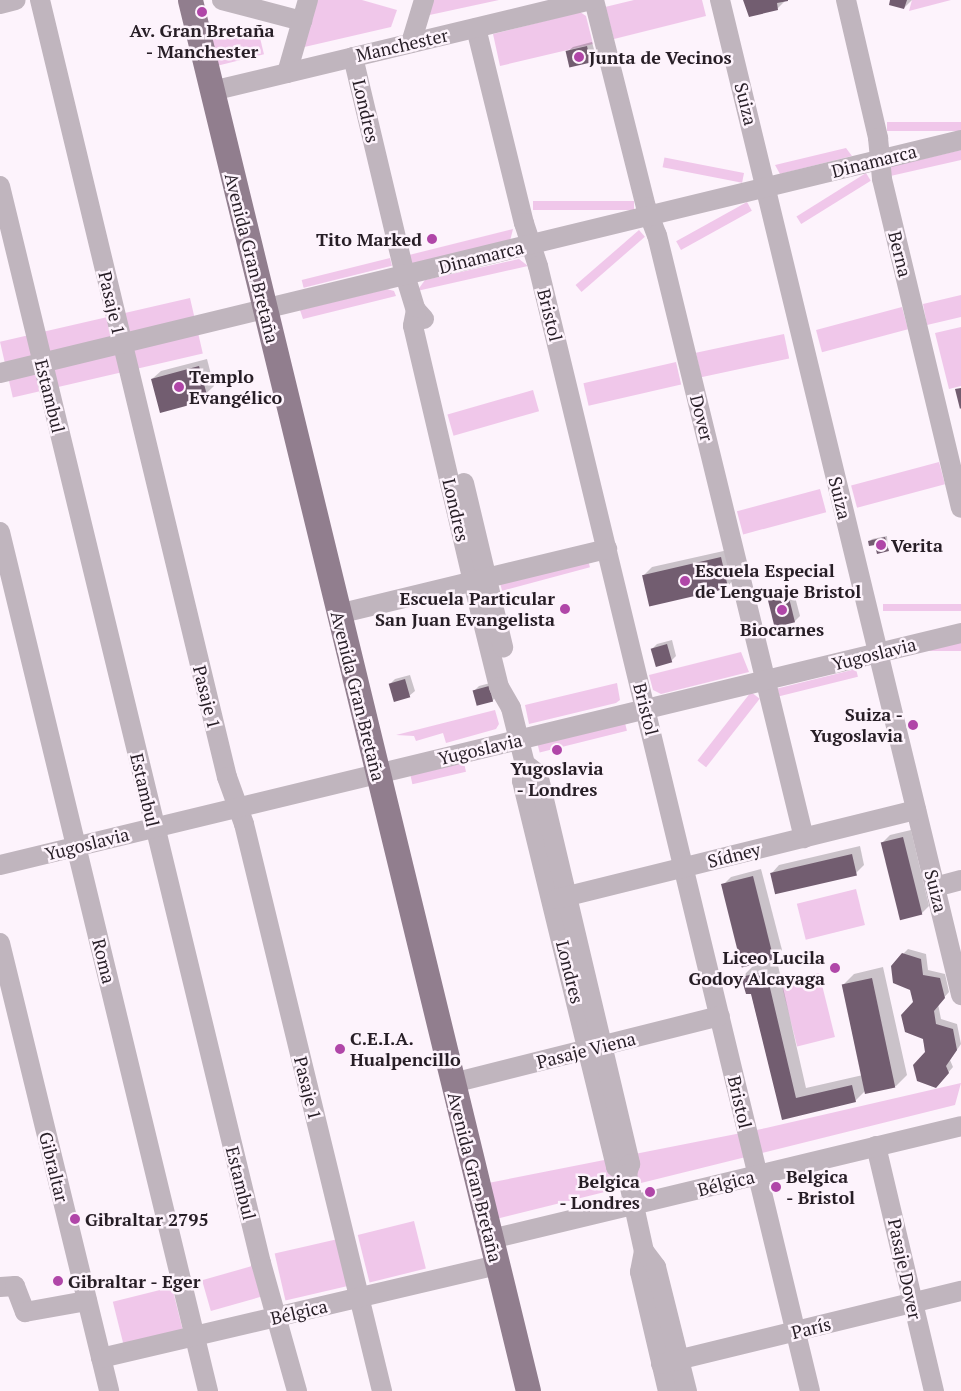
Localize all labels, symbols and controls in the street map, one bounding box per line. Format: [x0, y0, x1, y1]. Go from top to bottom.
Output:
marker: Av. Gran Bretaña - Manchester [196, 6, 208, 18]
place label: Av. Gran Bretaña - Manchester [129, 20, 275, 62]
street label: Manchester [354, 24, 450, 66]
place label: Junta de Vecinos [589, 46, 732, 68]
marker: Junta de Vecinos [573, 51, 585, 63]
street label: Londres [348, 77, 384, 145]
street label: Suiza [730, 80, 762, 128]
street label: Dinamarca [829, 140, 919, 182]
street label: Avenida Gran Bretaña [220, 171, 284, 345]
place label: Tito Marked [316, 228, 422, 250]
street label: Berna [884, 229, 916, 279]
marker: Tito Marked [426, 233, 438, 245]
street label: Dinamarca [436, 236, 526, 278]
street label: Pasaje 1 [94, 269, 130, 337]
street label: Bristol [533, 287, 567, 343]
street label: Estambul [30, 357, 70, 435]
place label: Templo Evangélico [189, 366, 282, 408]
marker: Templo Evangélico [173, 381, 185, 393]
street label: Dover [686, 393, 718, 443]
street label: Suiza [824, 474, 856, 522]
street label: Londres [438, 476, 474, 544]
place label: Verita [891, 534, 943, 556]
marker: Verita [875, 539, 887, 551]
place label: Escuela Especial de Lenguaje Bristol [695, 560, 861, 602]
marker: Escuela Especial de Lenguaje Bristol [679, 575, 691, 587]
place label: Escuela Particular San Juan Evangelista [375, 588, 555, 630]
marker: Escuela Particular San Juan Evangelista [559, 603, 571, 615]
marker: Biocarnes [776, 604, 788, 616]
street label: Avenida Gran Bretaña [326, 609, 390, 783]
place label: Biocarnes [740, 618, 824, 640]
street label: Yugoslavia [830, 633, 918, 675]
street label: Pasaje 1 [189, 663, 225, 731]
street label: Bristol [629, 681, 663, 737]
place label: Suiza - Yugoslavia [810, 704, 903, 746]
marker: Suiza - Yugoslavia [907, 719, 919, 731]
street label: Yugoslavia [436, 729, 524, 769]
marker: Yugoslavia - Londres [551, 744, 563, 756]
street label: Estambul [126, 751, 164, 829]
place label: Yugoslavia - Londres [511, 758, 603, 801]
street label: Yugoslavia [43, 823, 131, 865]
street label: Sídney [705, 838, 763, 872]
street label: Suiza [920, 867, 952, 915]
street label: Roma [88, 936, 120, 986]
street label: Londres [552, 938, 588, 1006]
place label: Liceo Lucila Godoy Alcayaga [688, 947, 825, 990]
marker: Liceo Lucila Godoy Alcayaga [829, 962, 841, 974]
street label: Pasaje Viena [534, 1027, 638, 1073]
place label: C.E.I.A. Hualpencillo [350, 1028, 461, 1070]
marker: C.E.I.A. Hualpencillo [334, 1043, 346, 1055]
street label: Pasaje 1 [290, 1054, 326, 1122]
street label: Bristol [723, 1074, 757, 1130]
street label: Avenida Gran Bretaña [443, 1090, 507, 1264]
street label: Gibraltar [35, 1130, 73, 1204]
street label: Estambul [221, 1144, 261, 1222]
street label: Bélgica [695, 1166, 757, 1200]
place label: Belgica - Bristol [786, 1166, 856, 1208]
place label: Belgica - Londres [559, 1171, 640, 1214]
marker: Belgica - Bristol [770, 1181, 782, 1193]
marker: Belgica - Londres [644, 1186, 656, 1198]
place label: Gibraltar 2795 [85, 1208, 209, 1230]
marker: Gibraltar 2795 [69, 1213, 81, 1225]
street label: Pasaje Dover [884, 1217, 926, 1321]
place label: Gibraltar - Eger [68, 1270, 202, 1292]
marker: Gibraltar - Eger [52, 1275, 64, 1287]
street label: Bélgica [268, 1295, 330, 1329]
street label: París [789, 1313, 833, 1343]

